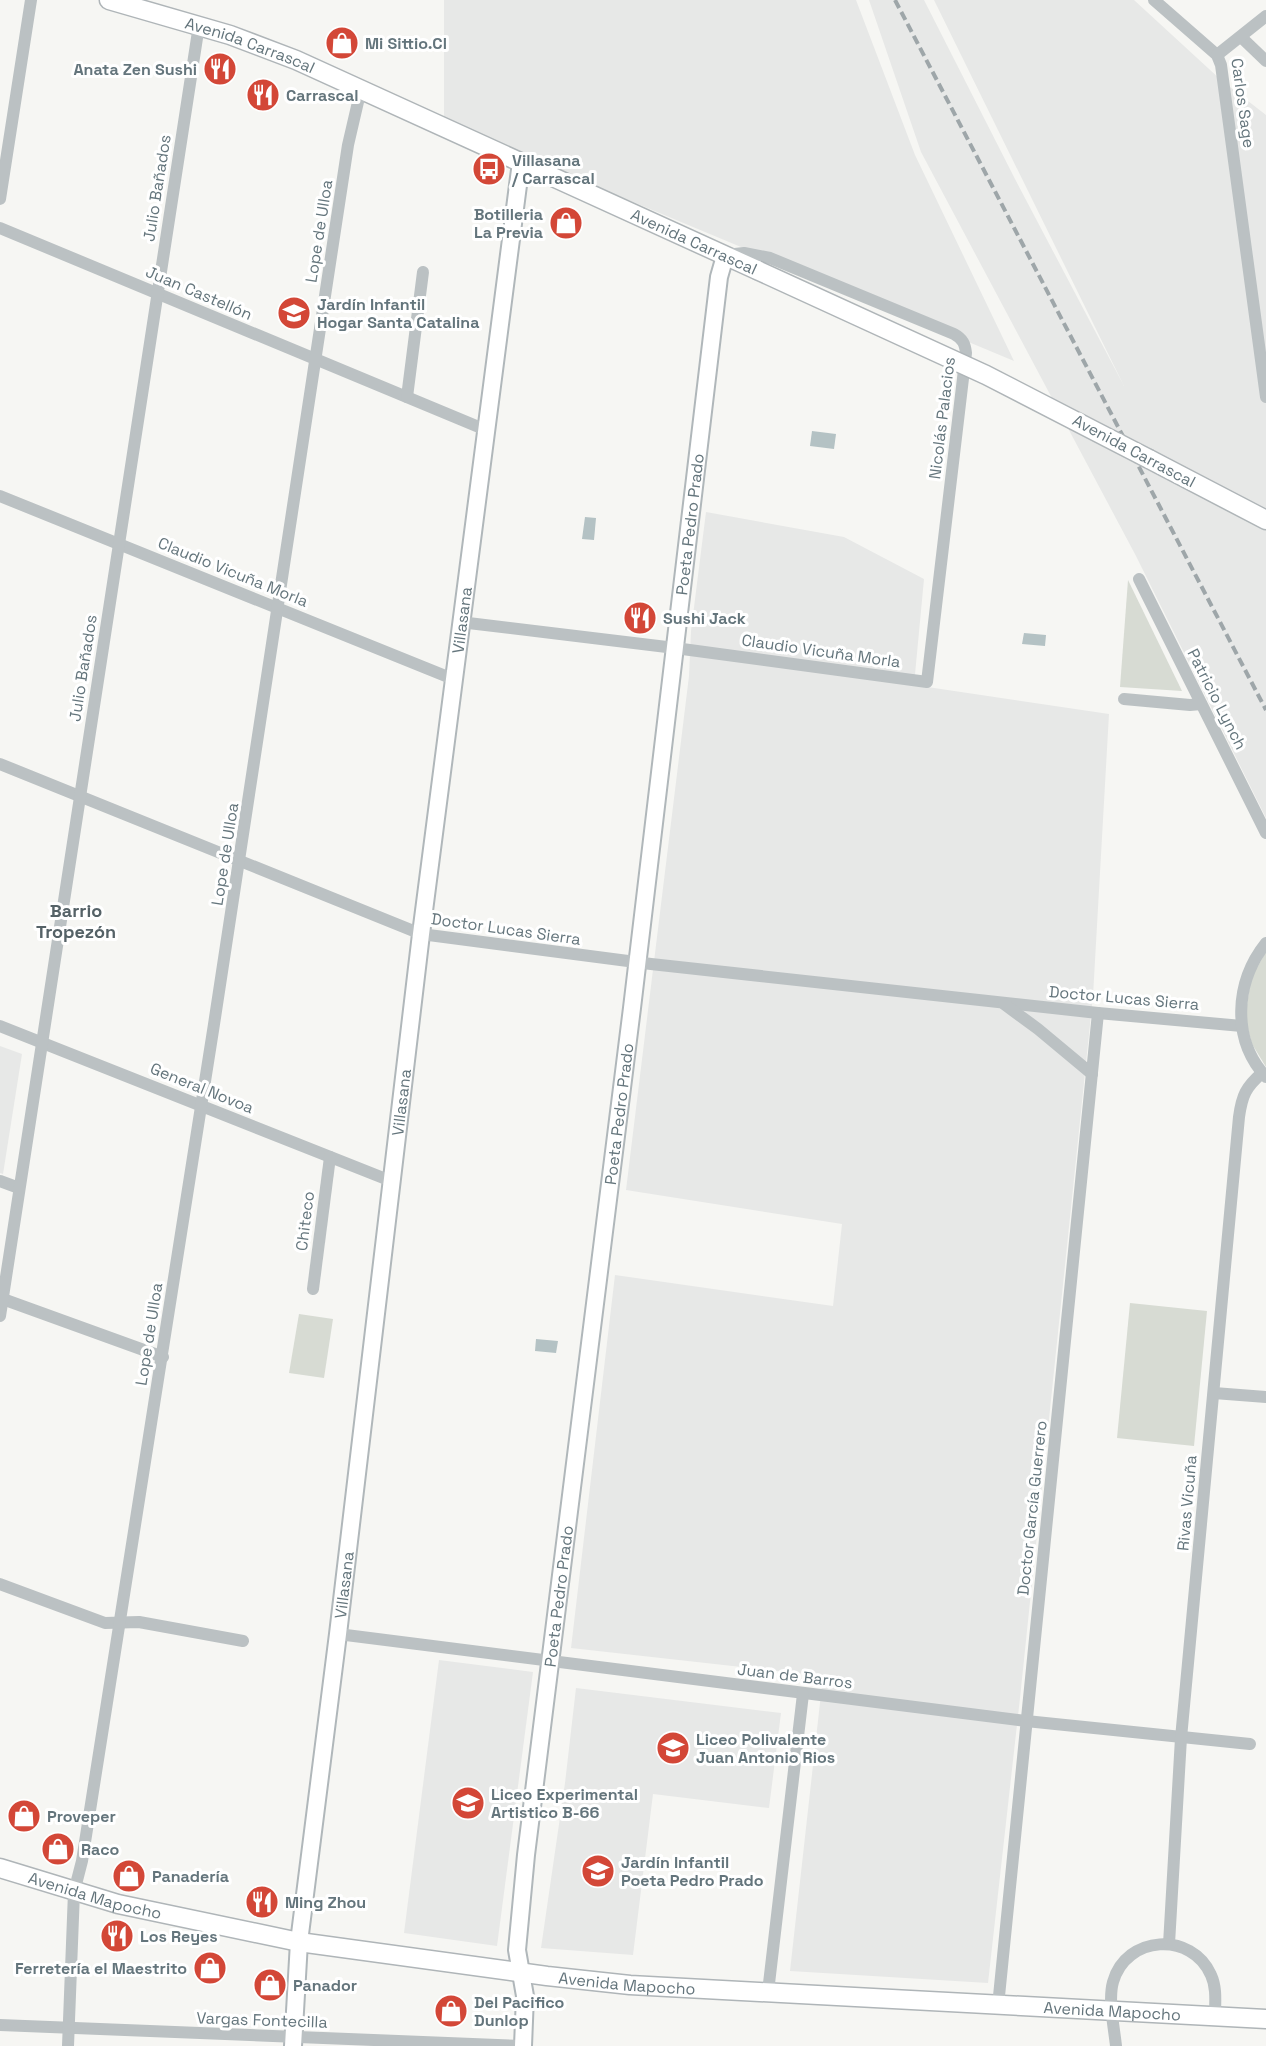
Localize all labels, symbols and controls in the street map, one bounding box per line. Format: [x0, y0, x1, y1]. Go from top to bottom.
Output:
street label: Avenida Carrascal [183, 12, 318, 78]
shop icon: Mi Sittio.Cl [324, 25, 360, 61]
place label: Mi Sittio.Cl [365, 33, 447, 54]
restaurant icon: Anata Zen Sushi [202, 51, 238, 87]
street label: Carlos Sage [1226, 57, 1260, 149]
place label: Anata Zen Sushi [73, 59, 197, 80]
restaurant icon: Carrascal [245, 77, 281, 113]
place label: Carrascal [286, 85, 358, 106]
street label: Julio Bañados [138, 133, 176, 243]
place label: Villasana / Carrascal [511, 150, 595, 189]
bus stop icon: Villasana / Carrascal [471, 151, 507, 187]
street label: Lope de Ulloa [300, 178, 338, 284]
street label: Avenida Carrascal [628, 203, 761, 279]
place label: Botilleria La Previa [474, 204, 543, 243]
shop icon: Botilleria La Previa [548, 205, 584, 241]
street label: Juan Castellón [143, 261, 255, 325]
place label: Jardín Infantil Hogar Santa Catalina [317, 294, 479, 333]
school or university icon: Jardín Infantil Hogar Santa Catalina [276, 295, 312, 331]
street label: Nicolás Palacios [924, 356, 960, 480]
street label: Avenida Carrascal [1069, 410, 1199, 492]
street label: Poeta Pedro Prado [671, 452, 708, 596]
street label: Claudio Vicuña Morla [155, 532, 311, 612]
street label: Villasana [447, 585, 476, 655]
restaurant icon: Sushi Jack [622, 600, 658, 636]
place label: Sushi Jack [663, 608, 746, 629]
street label: Julio Bañados [64, 613, 102, 723]
street label: Claudio Vicuña Morla [740, 629, 902, 673]
street label: Patricio Lynch [1183, 645, 1251, 753]
street label: Lope de Ulloa [206, 801, 244, 907]
district label: Barrio Tropezón [36, 899, 116, 943]
street label: Doctor Lucas Sierra [430, 908, 582, 950]
street label: Doctor Lucas Sierra [1048, 981, 1200, 1015]
street label: Poeta Pedro Prado [599, 1042, 638, 1186]
street label: General Novoa [147, 1058, 257, 1118]
street label: Villasana [387, 1068, 415, 1137]
street label: Chiteco [291, 1190, 319, 1252]
street label: Lope de Ulloa [130, 1281, 168, 1387]
street label: Doctor García Guerrero [1012, 1419, 1052, 1597]
street label: Rivas Vicuña [1172, 1454, 1202, 1552]
street label: Poeta Pedro Prado [539, 1524, 578, 1668]
street label: Villasana [329, 1550, 358, 1620]
street label: Juan de Barros [736, 1659, 854, 1693]
place label: Liceo Polivalente Juan Antonio Rios [696, 1729, 835, 1768]
school or university icon: Liceo Polivalente Juan Antonio Rios [655, 1730, 691, 1766]
place label: Liceo Experimental Artistico B-66 [491, 1784, 638, 1823]
school or university icon: Liceo Experimental Artistico B-66 [450, 1785, 486, 1821]
shop icon: Proveper [6, 1798, 42, 1834]
place label: Proveper [47, 1806, 116, 1827]
shop icon: Raco [40, 1831, 76, 1867]
place label: Raco [81, 1839, 120, 1860]
place label: Jardín Infantil Poeta Pedro Prado [621, 1852, 764, 1891]
school or university icon: Jardín Infantil Poeta Pedro Prado [580, 1853, 616, 1889]
shop icon: Panadería [111, 1858, 147, 1894]
place label: Panadería [152, 1866, 229, 1887]
street label: Avenida Mapocho [26, 1867, 164, 1923]
restaurant icon: Ming Zhou [244, 1884, 280, 1920]
place label: Ming Zhou [285, 1892, 366, 1913]
restaurant icon: Los Reyes [99, 1918, 135, 1954]
place label: Los Reyes [140, 1926, 218, 1947]
shop icon: Ferretería el Maestrito [192, 1950, 228, 1986]
place label: Ferretería el Maestrito [15, 1958, 187, 1979]
shop icon: Panador [252, 1967, 288, 2003]
street label: Avenida Mapocho [557, 1967, 696, 1999]
place label: Panador [293, 1975, 357, 1996]
place label: Del Pacifico Dunlop [474, 1992, 565, 2031]
shop icon: Del Pacifico Dunlop [433, 1993, 469, 2029]
street label: Avenida Mapocho [1043, 1997, 1181, 2025]
street label: Vargas Fontecilla [196, 2007, 328, 2033]

